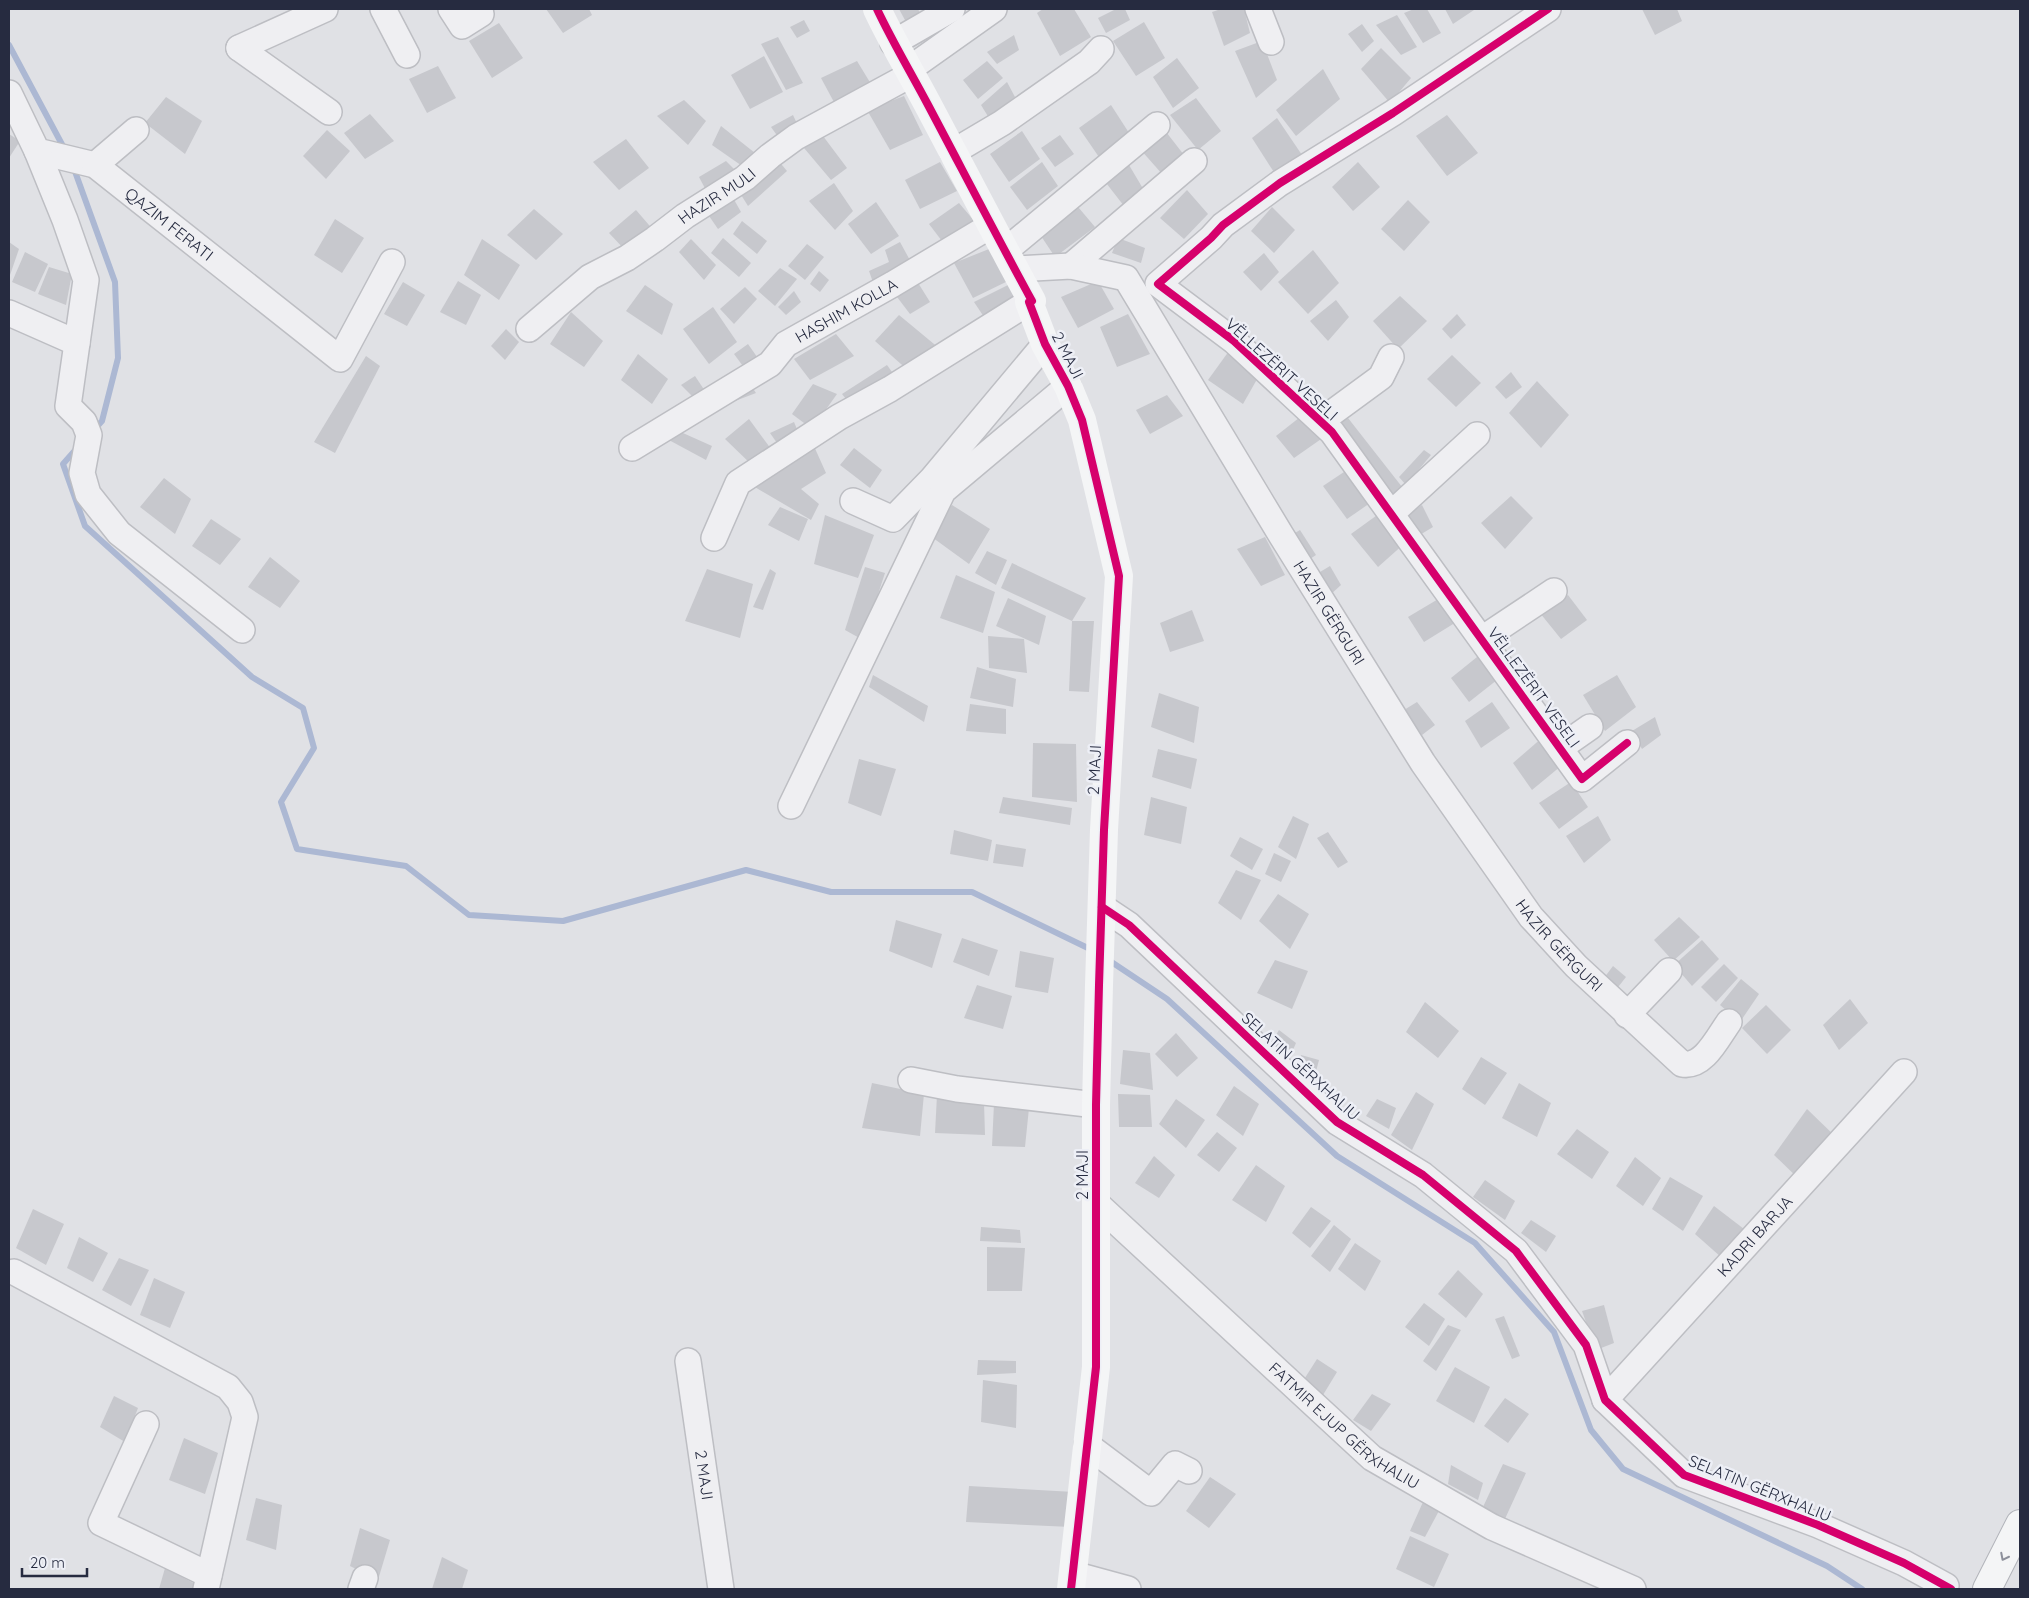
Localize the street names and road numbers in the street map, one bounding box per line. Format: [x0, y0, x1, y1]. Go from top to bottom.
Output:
street label: HAZIR MULI [674, 163, 760, 228]
street label: QAZIM FERATI [121, 183, 217, 265]
street label: HASHIM KOLLA [791, 274, 901, 347]
street label: VËLLEZËRIT VESELI [1222, 313, 1342, 425]
street label: 2 MAJI [1048, 328, 1088, 382]
street label: HAZIR GËRGURI [1289, 557, 1369, 669]
street label: VËLLEZËRIT VESELI [1483, 623, 1585, 751]
street label: 2 MAJI [1083, 745, 1105, 795]
street label: HAZIR GËRGURI [1511, 895, 1607, 996]
street label: SELATIN GËRXHALIU [1238, 1008, 1364, 1124]
street label: 2 MAJI [1072, 1150, 1092, 1200]
street label: KADRI BARJA [1713, 1191, 1797, 1281]
street label: FATMIR EJUP GËRXHALIU [1265, 1358, 1423, 1493]
street label: 2 MAJI [691, 1449, 718, 1501]
street label: SELATIN GËRXHALIU [1686, 1450, 1834, 1526]

